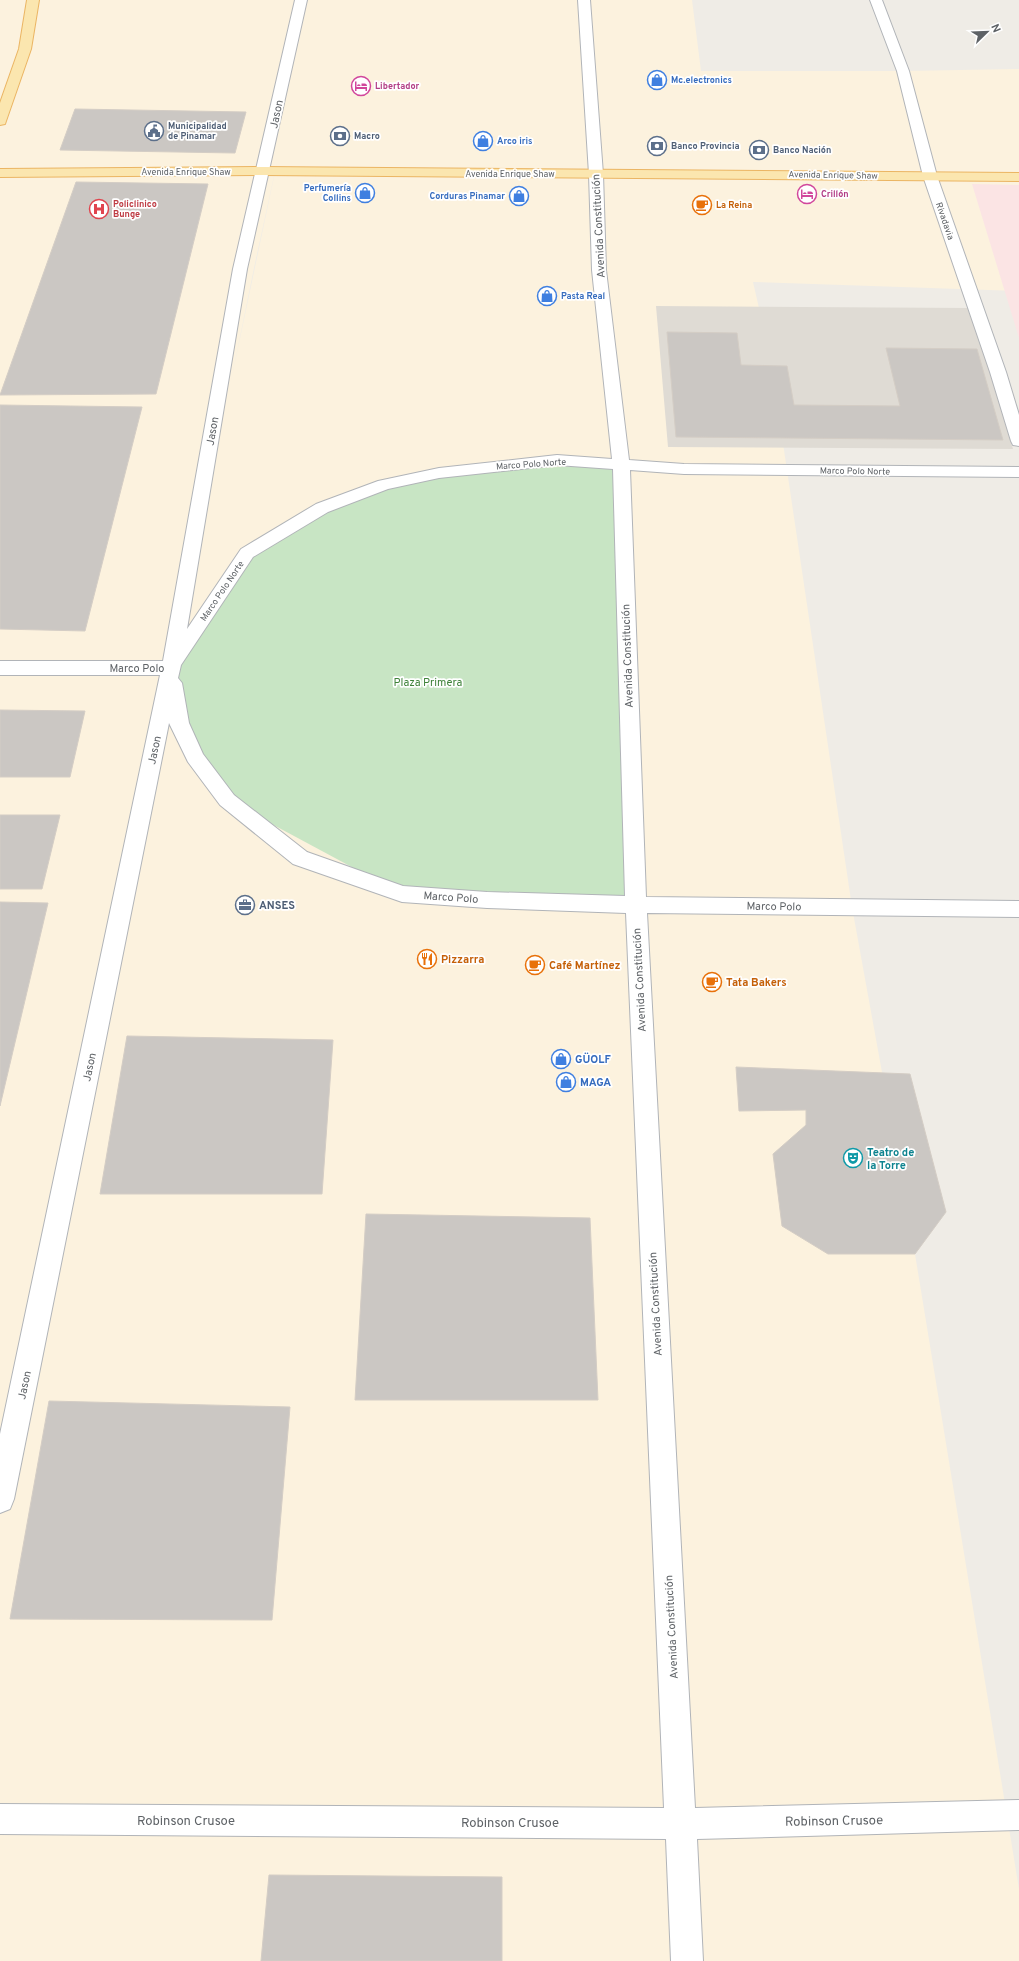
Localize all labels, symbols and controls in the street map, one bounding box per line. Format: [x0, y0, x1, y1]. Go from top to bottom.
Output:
north arrow [967, 12, 1007, 52]
text: N [987, 22, 1003, 35]
shop icon: Mc.electronics [646, 69, 668, 91]
hotel icon: Libertador [350, 75, 372, 97]
place label: Mc.electronics [671, 75, 732, 86]
place label: Libertador [375, 81, 419, 92]
street label: Jason [267, 99, 287, 130]
public building icon: Municipalidad de Pinamar [143, 120, 165, 142]
place label: Municipalidad de Pinamar [168, 121, 227, 142]
bank icon: Macro [329, 125, 351, 147]
shop icon: Arco iris [472, 130, 494, 152]
place label: Macro [354, 131, 380, 142]
bank icon: Banco Provincia [646, 135, 668, 157]
place label: Arco iris [497, 136, 532, 147]
bank icon: Banco Nación [748, 139, 770, 161]
place label: Banco Provincia [671, 141, 740, 152]
place label: Banco Nación [773, 145, 831, 156]
street label: Avenida Enrique Shaw [141, 167, 231, 178]
street label: Avenida Enrique Shaw [465, 169, 555, 180]
street label: Avenida Enrique Shaw [788, 169, 878, 182]
street label: Avenida Constitución [589, 174, 609, 278]
shop icon: Perfumería Collins [354, 182, 376, 204]
place label: Perfumería Collins [304, 183, 351, 204]
hotel icon: Crillón [796, 183, 818, 205]
shop icon: Corduras Pinamar [508, 185, 530, 207]
place label: Crillón [821, 189, 849, 200]
place label: Corduras Pinamar [429, 191, 505, 202]
cafe icon: La Reina [691, 194, 713, 216]
hospital icon: Policlinico Bunge [88, 198, 110, 220]
place label: Policlinico Bunge [113, 199, 157, 220]
place label: La Reina [716, 200, 752, 211]
street label: Rivadavia [933, 201, 956, 242]
shop icon: Pasta Real [536, 285, 558, 307]
place label: Pasta Real [561, 291, 605, 302]
street label: Jason [204, 416, 222, 447]
street label: Marco Polo Norte [496, 457, 567, 472]
street label: Marco Polo Norte [820, 465, 890, 478]
street label: Marco Polo Norte [198, 559, 247, 623]
street label: Avenida Constitución [619, 604, 637, 708]
street label: Marco Polo [110, 662, 164, 676]
park label: Plaza Primera [394, 676, 463, 690]
street label: Jason [145, 735, 165, 766]
street label: Marco Polo [423, 889, 479, 907]
office icon: ANSES [234, 894, 256, 916]
place label: ANSES [259, 899, 295, 913]
street label: Marco Polo [746, 900, 802, 914]
street label: Avenida Constitución [630, 928, 650, 1032]
restaurant icon: Pizzarra [416, 948, 438, 970]
place label: Pizzarra [441, 953, 484, 967]
cafe icon: Café Martínez [524, 954, 546, 976]
place label: Café Martínez [549, 959, 621, 973]
cafe icon: Tata Bakers [701, 971, 723, 993]
place label: Tata Bakers [726, 976, 787, 990]
shop icon: GÜOLF [550, 1048, 572, 1070]
street label: Jason [80, 1052, 100, 1083]
place label: GÜOLF [575, 1052, 611, 1067]
shop icon: MAGA [555, 1071, 577, 1093]
place label: MAGA [580, 1076, 611, 1090]
place label: Teatro de la Torre [867, 1146, 914, 1173]
theatre icon: Teatro de la Torre [842, 1147, 864, 1169]
street label: Avenida Constitución [646, 1252, 666, 1356]
street label: Jason [15, 1370, 35, 1401]
street label: Avenida Constitución [662, 1575, 682, 1679]
street label: Robinson Crusoe [785, 1813, 883, 1831]
street label: Robinson Crusoe [137, 1814, 235, 1830]
street label: Robinson Crusoe [461, 1816, 559, 1832]

